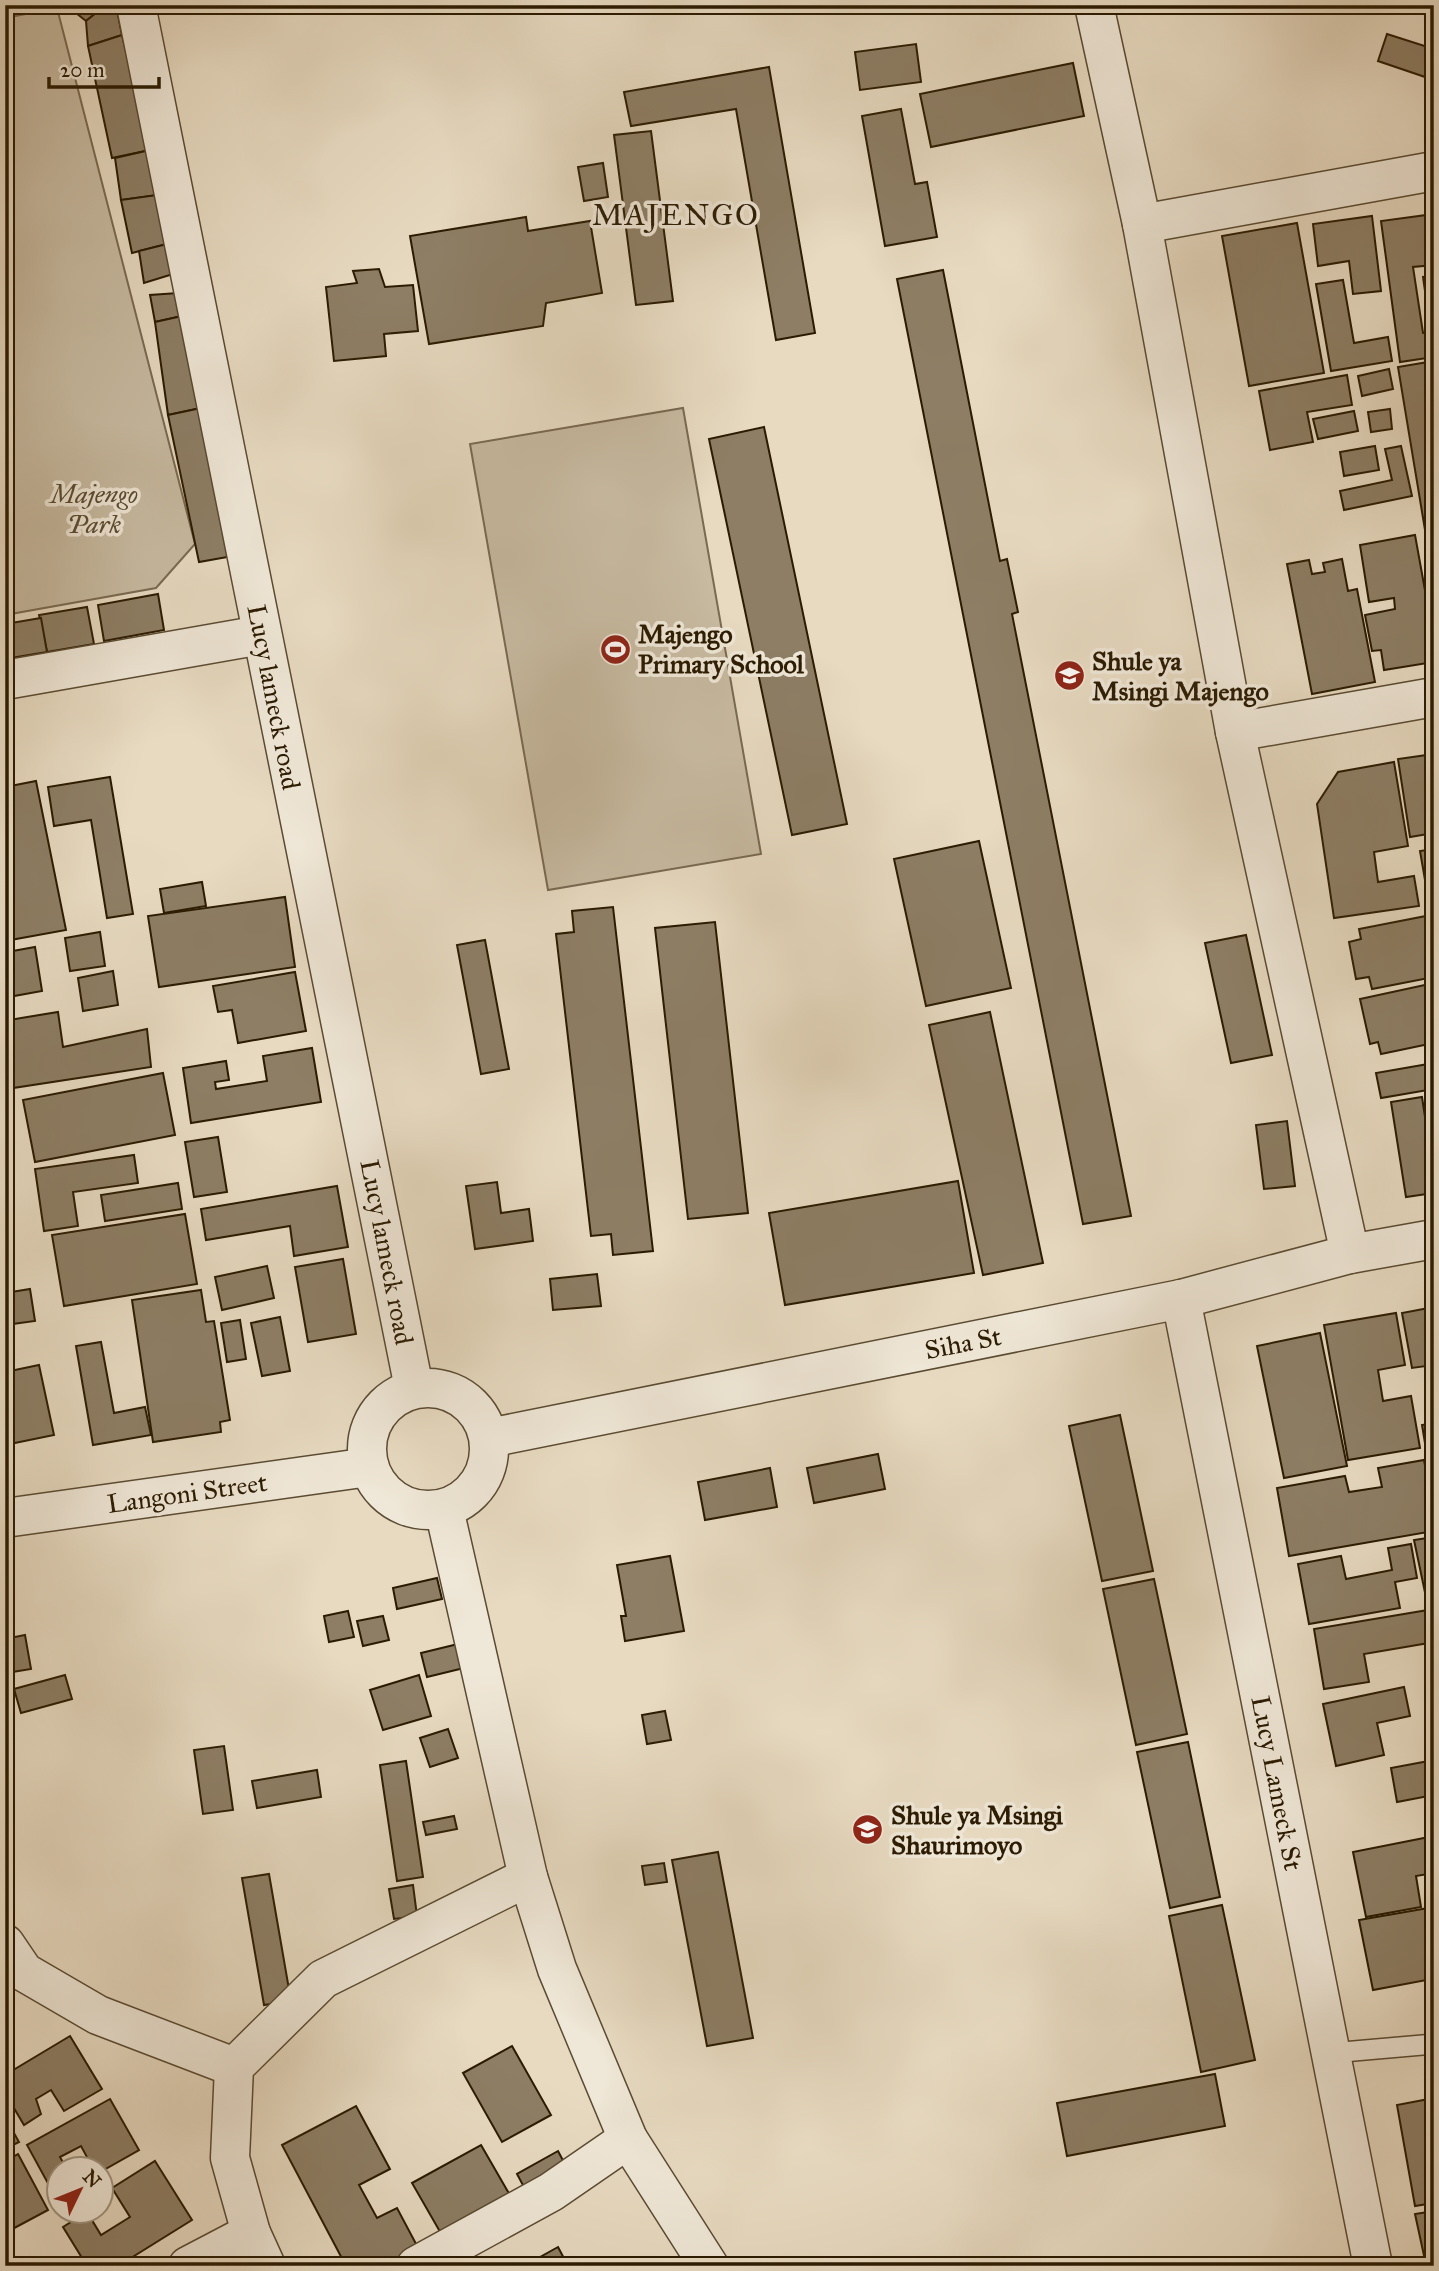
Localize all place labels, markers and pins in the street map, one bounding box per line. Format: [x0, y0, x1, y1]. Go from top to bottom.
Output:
place label: Majengo Primary School [638, 618, 805, 680]
sports icon: Majengo Primary School [598, 632, 632, 666]
place label: Shule ya Msingi Majengo [1092, 645, 1269, 708]
school or university icon: Shule ya Msingi Majengo [1052, 659, 1086, 693]
place label: Shule ya Msingi Shaurimoyo [891, 1799, 1064, 1861]
school or university icon: Shule ya Msingi Shaurimoyo [851, 1813, 885, 1847]

